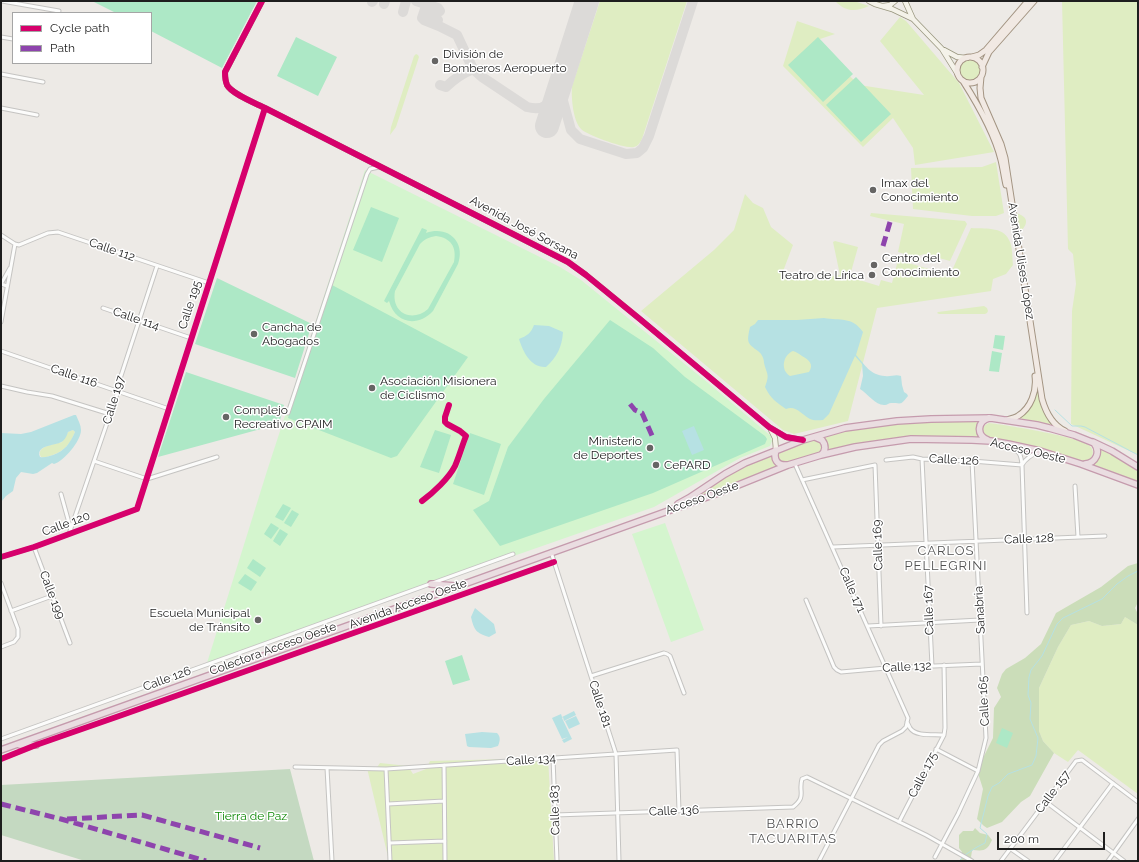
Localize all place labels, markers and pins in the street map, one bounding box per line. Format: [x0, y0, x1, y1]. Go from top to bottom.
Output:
place label: División de Bomberos Aeropuerto [443, 47, 567, 75]
marker: División de Bomberos Aeropuerto [430, 56, 440, 66]
place label: Imax del Conocimiento [881, 176, 958, 204]
marker: Imax del Conocimiento [868, 185, 878, 195]
place label: Centro del Conocimiento [882, 251, 959, 279]
marker: Centro del Conocimiento [869, 260, 879, 270]
place label: Teatro de Lírica [779, 268, 864, 282]
marker: Teatro de Lírica [867, 270, 877, 280]
place label: Cancha de Abogados [262, 320, 321, 348]
marker: Cancha de Abogados [249, 329, 259, 339]
place label: Asociación Misionera de Ciclismo [380, 374, 497, 402]
marker: Asociación Misionera de Ciclismo [367, 383, 377, 393]
place label: Complejo Recreativo CPAIM [234, 403, 333, 431]
marker: Complejo Recreativo CPAIM [221, 412, 231, 422]
place label: Ministerio de Deportes [573, 434, 642, 462]
marker: Ministerio de Deportes [645, 443, 655, 453]
place label: CePARD [664, 458, 711, 472]
marker: CePARD [651, 460, 661, 470]
place label: Escuela Municipal de Tránsito [150, 606, 250, 634]
marker: Escuela Municipal de Tránsito [253, 615, 263, 625]

